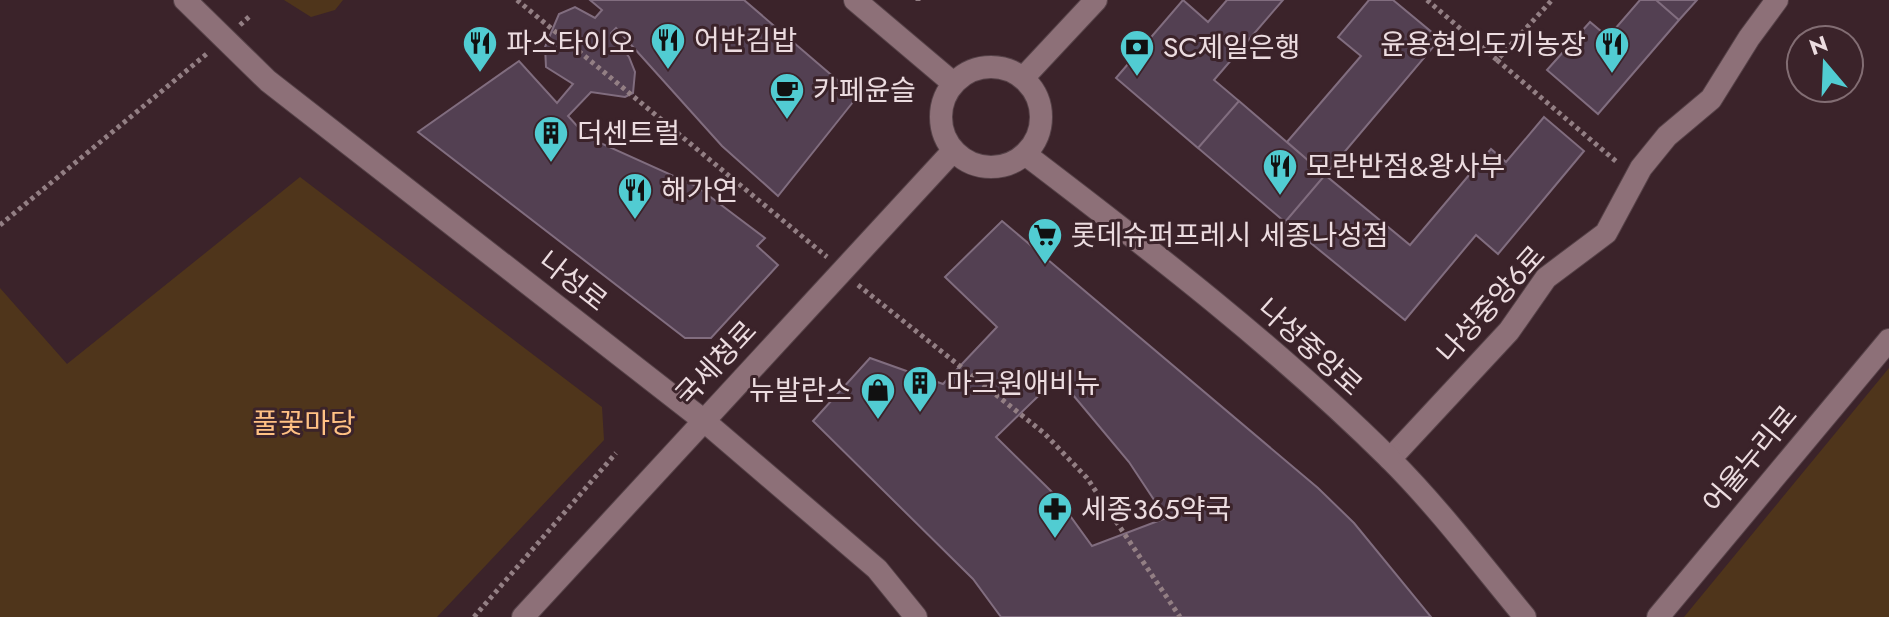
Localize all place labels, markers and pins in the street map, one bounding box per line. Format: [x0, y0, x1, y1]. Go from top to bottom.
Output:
place label: 어반김밥 [694, 20, 797, 61]
restaurant icon: 어반김밥 [649, 21, 687, 71]
place label: 파스타이오 [506, 23, 635, 64]
restaurant icon: 파스타이오 [461, 24, 499, 74]
place label: 윤용현의도끼농장 [1380, 24, 1586, 65]
restaurant icon: 윤용현의도끼농장 [1593, 25, 1631, 75]
place label: SC제일은행 [1163, 27, 1301, 68]
bank icon: SC제일은행 [1118, 28, 1156, 78]
place label: 카페윤슬 [813, 70, 916, 111]
cafe icon: 카페윤슬 [768, 71, 806, 121]
place label: 더센트럴 [577, 113, 680, 154]
building icon: 더센트럴 [532, 114, 570, 164]
place label: 모란반점&왕사부 [1306, 146, 1505, 187]
restaurant icon: 모란반점&왕사부 [1261, 147, 1299, 197]
place label: 해가연 [661, 170, 738, 211]
restaurant icon: 해가연 [616, 171, 654, 221]
place label: 롯데슈퍼프레시 세종나성점 [1071, 215, 1389, 256]
supermarket icon: 롯데슈퍼프레시 세종나성점 [1026, 216, 1064, 266]
place label: 마크원애비뉴 [946, 363, 1101, 404]
building icon: 마크원애비뉴 [901, 364, 939, 414]
place label: 뉴발란스 [749, 370, 852, 411]
shop icon: 뉴발란스 [859, 371, 897, 421]
place label: 세종365약국 [1081, 489, 1231, 530]
pharmacy icon: 세종365약국 [1036, 490, 1074, 540]

